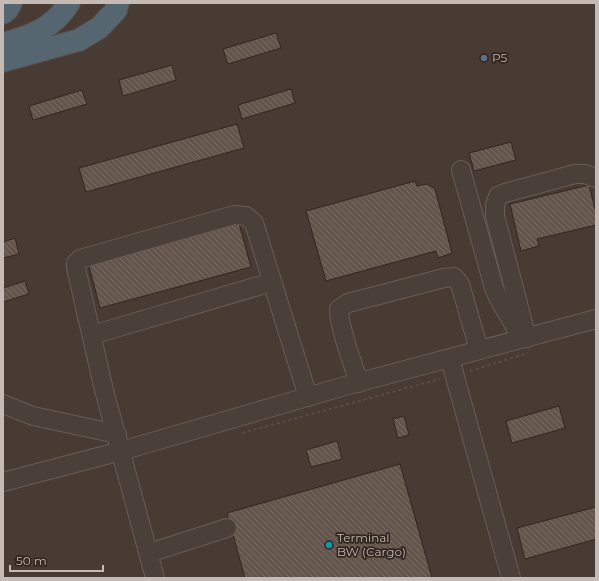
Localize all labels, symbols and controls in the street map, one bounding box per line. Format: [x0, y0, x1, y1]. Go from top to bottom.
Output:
place label: P5 [492, 50, 507, 65]
marker: P5 [479, 53, 489, 63]
place label: Terminal BW (Cargo) [337, 530, 406, 559]
marker: Terminal BW (Cargo) [324, 540, 334, 550]
scale bar [10, 547, 103, 573]
text: 50 m [16, 553, 47, 568]

